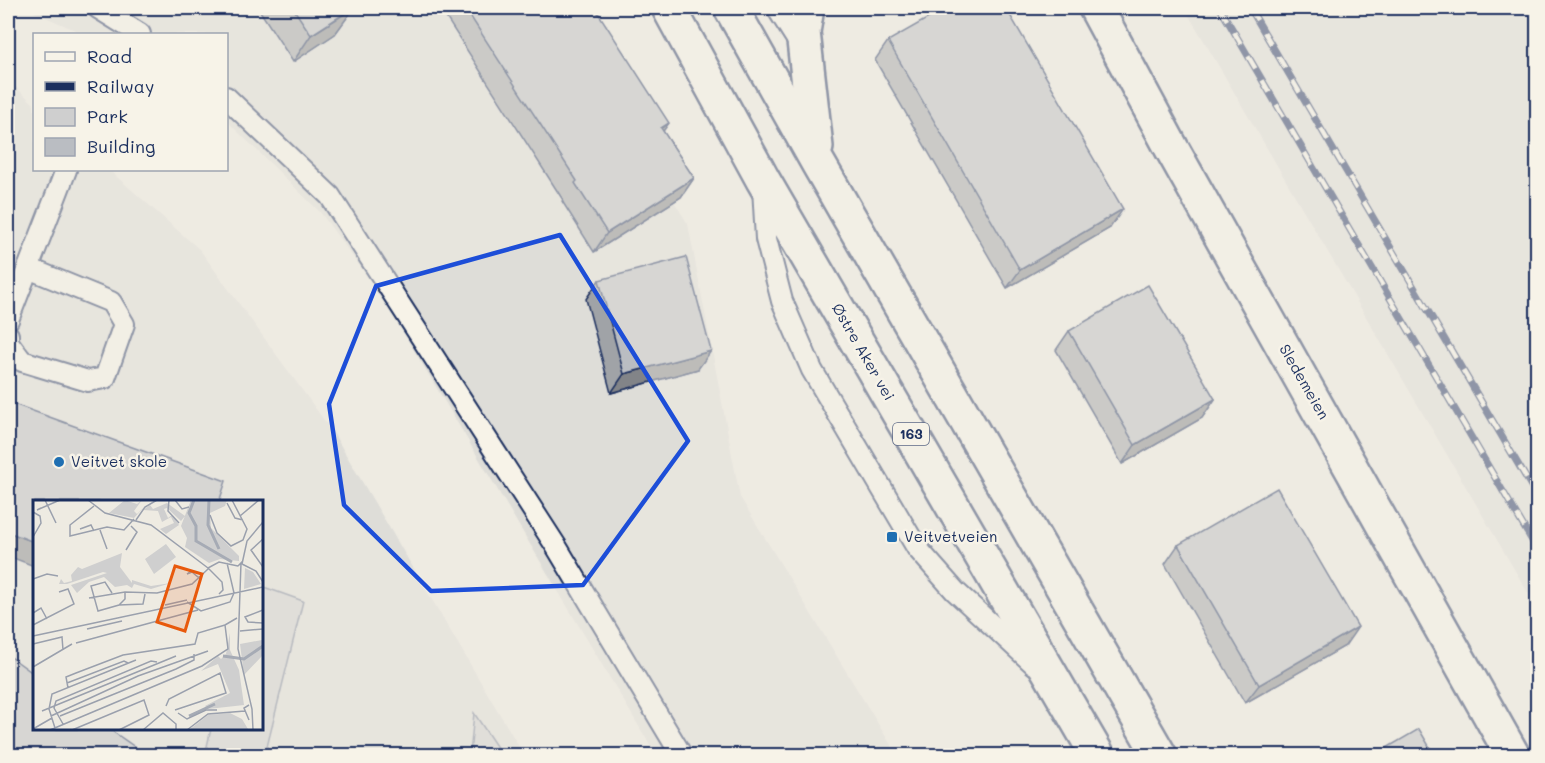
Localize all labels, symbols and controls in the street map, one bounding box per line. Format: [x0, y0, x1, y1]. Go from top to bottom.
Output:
legend [33, 33, 228, 171]
text: Road [87, 44, 132, 68]
text: Railway [87, 74, 154, 98]
text: Park [87, 104, 128, 128]
text: Building [87, 134, 155, 158]
street label: Østre Aker vei [828, 299, 900, 404]
street label: Sledemeien [1275, 340, 1334, 423]
road number: 163 [893, 423, 929, 445]
place label: Veitvet skole [71, 451, 167, 471]
marker: Veitvet skole [52, 455, 66, 469]
inset map [33, 500, 262, 730]
place label: Veitvetveien [904, 526, 997, 546]
marker: Veitvetveien [885, 530, 899, 544]

